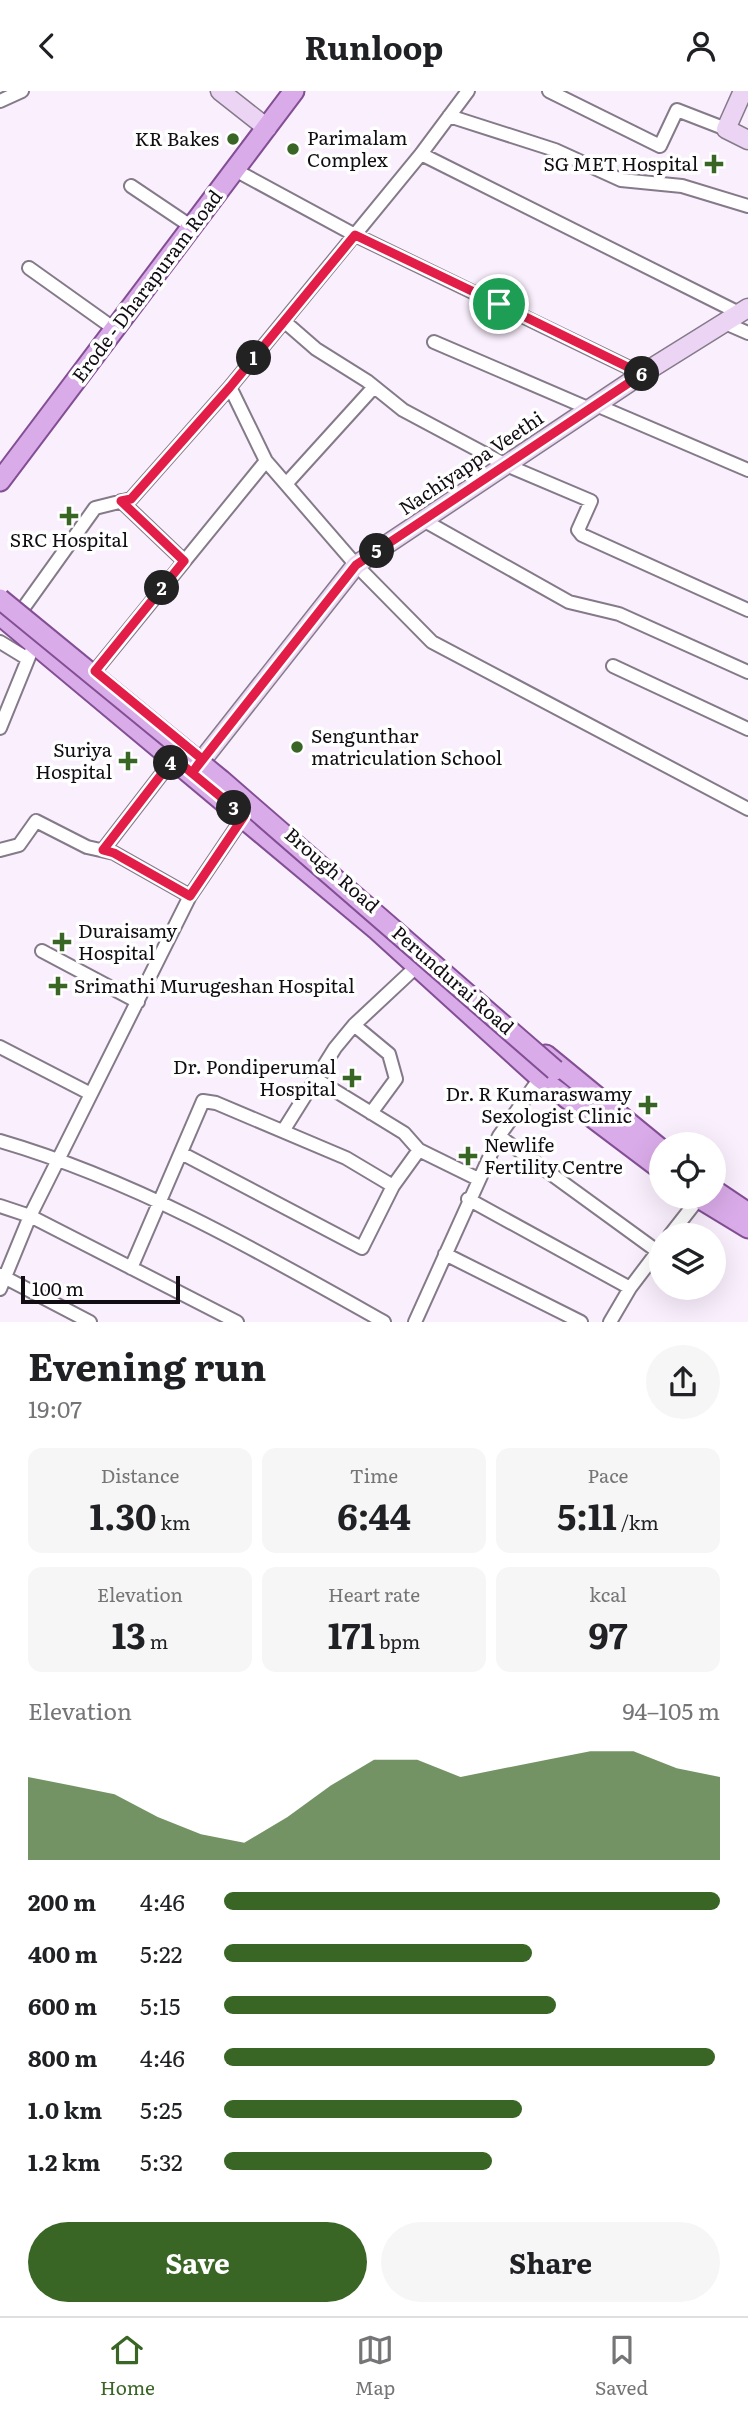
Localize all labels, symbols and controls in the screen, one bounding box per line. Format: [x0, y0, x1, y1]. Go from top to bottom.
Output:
text: Runloop [305, 22, 443, 70]
icon: back [28, 27, 66, 65]
icon: person [682, 27, 720, 65]
place label: Parimalam Complex [307, 123, 407, 173]
place label: KR Bakes [135, 124, 219, 152]
marker: KR Bakes [225, 131, 241, 147]
marker: Parimalam Complex [285, 141, 301, 157]
place label: SG MET Hospital [543, 149, 698, 177]
marker: SG MET Hospital [704, 154, 724, 174]
street label: Erode - Dharapuram Road [64, 183, 228, 388]
pin [469, 274, 529, 334]
icon: arrive [480, 285, 518, 323]
pin: 1 [236, 341, 272, 375]
text: 1 [250, 343, 257, 371]
pin: 6 [624, 357, 660, 391]
text: 6 [636, 359, 647, 387]
street label: Nachiyappa Veethi [393, 403, 548, 521]
marker: SRC Hospital [59, 506, 79, 526]
place label: SRC Hospital [10, 525, 128, 553]
pin: 5 [360, 533, 394, 568]
text: 5 [371, 536, 382, 564]
pin: 2 [144, 571, 180, 605]
text: 2 [156, 573, 167, 601]
place label: Sengunthar matriculation School [311, 721, 502, 771]
place label: Suriya Hospital [35, 735, 113, 785]
marker: Sengunthar matriculation School [289, 739, 305, 755]
pin: 4 [154, 745, 188, 781]
text: 4 [165, 748, 176, 776]
marker: Suriya Hospital [118, 751, 138, 771]
pin: 3 [216, 791, 252, 825]
text: 3 [228, 793, 239, 821]
street label: Brough Road [279, 820, 386, 919]
place label: Duraisamy Hospital [78, 916, 177, 966]
street label: Perundurai Road [387, 918, 521, 1040]
marker: Duraisamy Hospital [52, 932, 72, 952]
place label: Srimathi Murugeshan Hospital [74, 971, 355, 999]
marker: Srimathi Murugeshan Hospital [48, 976, 68, 996]
place label: Dr. Pondiperumal Hospital [173, 1052, 336, 1102]
marker: Dr. Pondiperumal Hospital [342, 1068, 362, 1088]
place label: Dr. R Kumaraswamy Sexologist Clinic [446, 1079, 632, 1129]
marker: Dr. R Kumaraswamy Sexologist Clinic [638, 1095, 658, 1115]
place label: Newlife Fertility Centre [484, 1130, 623, 1180]
map controls [649, 1132, 726, 1300]
button: locate [649, 1132, 726, 1209]
marker: Newlife Fertility Centre [458, 1146, 478, 1166]
button: layers [649, 1223, 726, 1300]
scale bar [21, 1273, 180, 1305]
text: 100 m [32, 1274, 84, 1302]
text: Evening run [28, 1336, 266, 1393]
button: share [646, 1345, 720, 1419]
text: 19:07 [28, 1391, 82, 1425]
text: Distance [101, 1461, 179, 1489]
text: Time [350, 1461, 398, 1489]
text: Pace [588, 1461, 628, 1489]
text: 1.30 [90, 1489, 157, 1541]
text: 6:44 [337, 1489, 411, 1541]
text: 5:11 [557, 1489, 617, 1541]
text: km [157, 1508, 190, 1536]
text: /km [617, 1508, 659, 1536]
text: Elevation [97, 1580, 183, 1608]
text: Heart rate [328, 1580, 420, 1608]
text: kcal [589, 1580, 627, 1608]
text: 13 [112, 1608, 146, 1660]
text: 171 [328, 1608, 375, 1660]
text: 97 [589, 1608, 627, 1660]
text: m [146, 1627, 168, 1655]
text: bpm [375, 1627, 420, 1655]
text: Elevation [28, 1693, 132, 1727]
text: 94–105 m [623, 1693, 720, 1727]
text: 200 m [28, 1884, 96, 1918]
text: 4:46 [140, 1884, 185, 1918]
text: 400 m [28, 1936, 98, 1970]
text: 5:22 [140, 1936, 182, 1970]
text: 600 m [28, 1988, 97, 2022]
text: 5:15 [140, 1988, 180, 2022]
text: 800 m [28, 2040, 97, 2074]
text: 4:46 [140, 2040, 185, 2074]
text: 1.0 km [28, 2092, 102, 2126]
text: 5:25 [140, 2092, 182, 2126]
text: 1.2 km [28, 2144, 100, 2178]
text: 5:32 [140, 2144, 183, 2178]
button: Save [28, 2222, 367, 2302]
button: Share [381, 2222, 720, 2302]
tab: Home [100, 2331, 155, 2401]
tab: Map [355, 2331, 395, 2401]
tab: Saved [595, 2331, 648, 2401]

